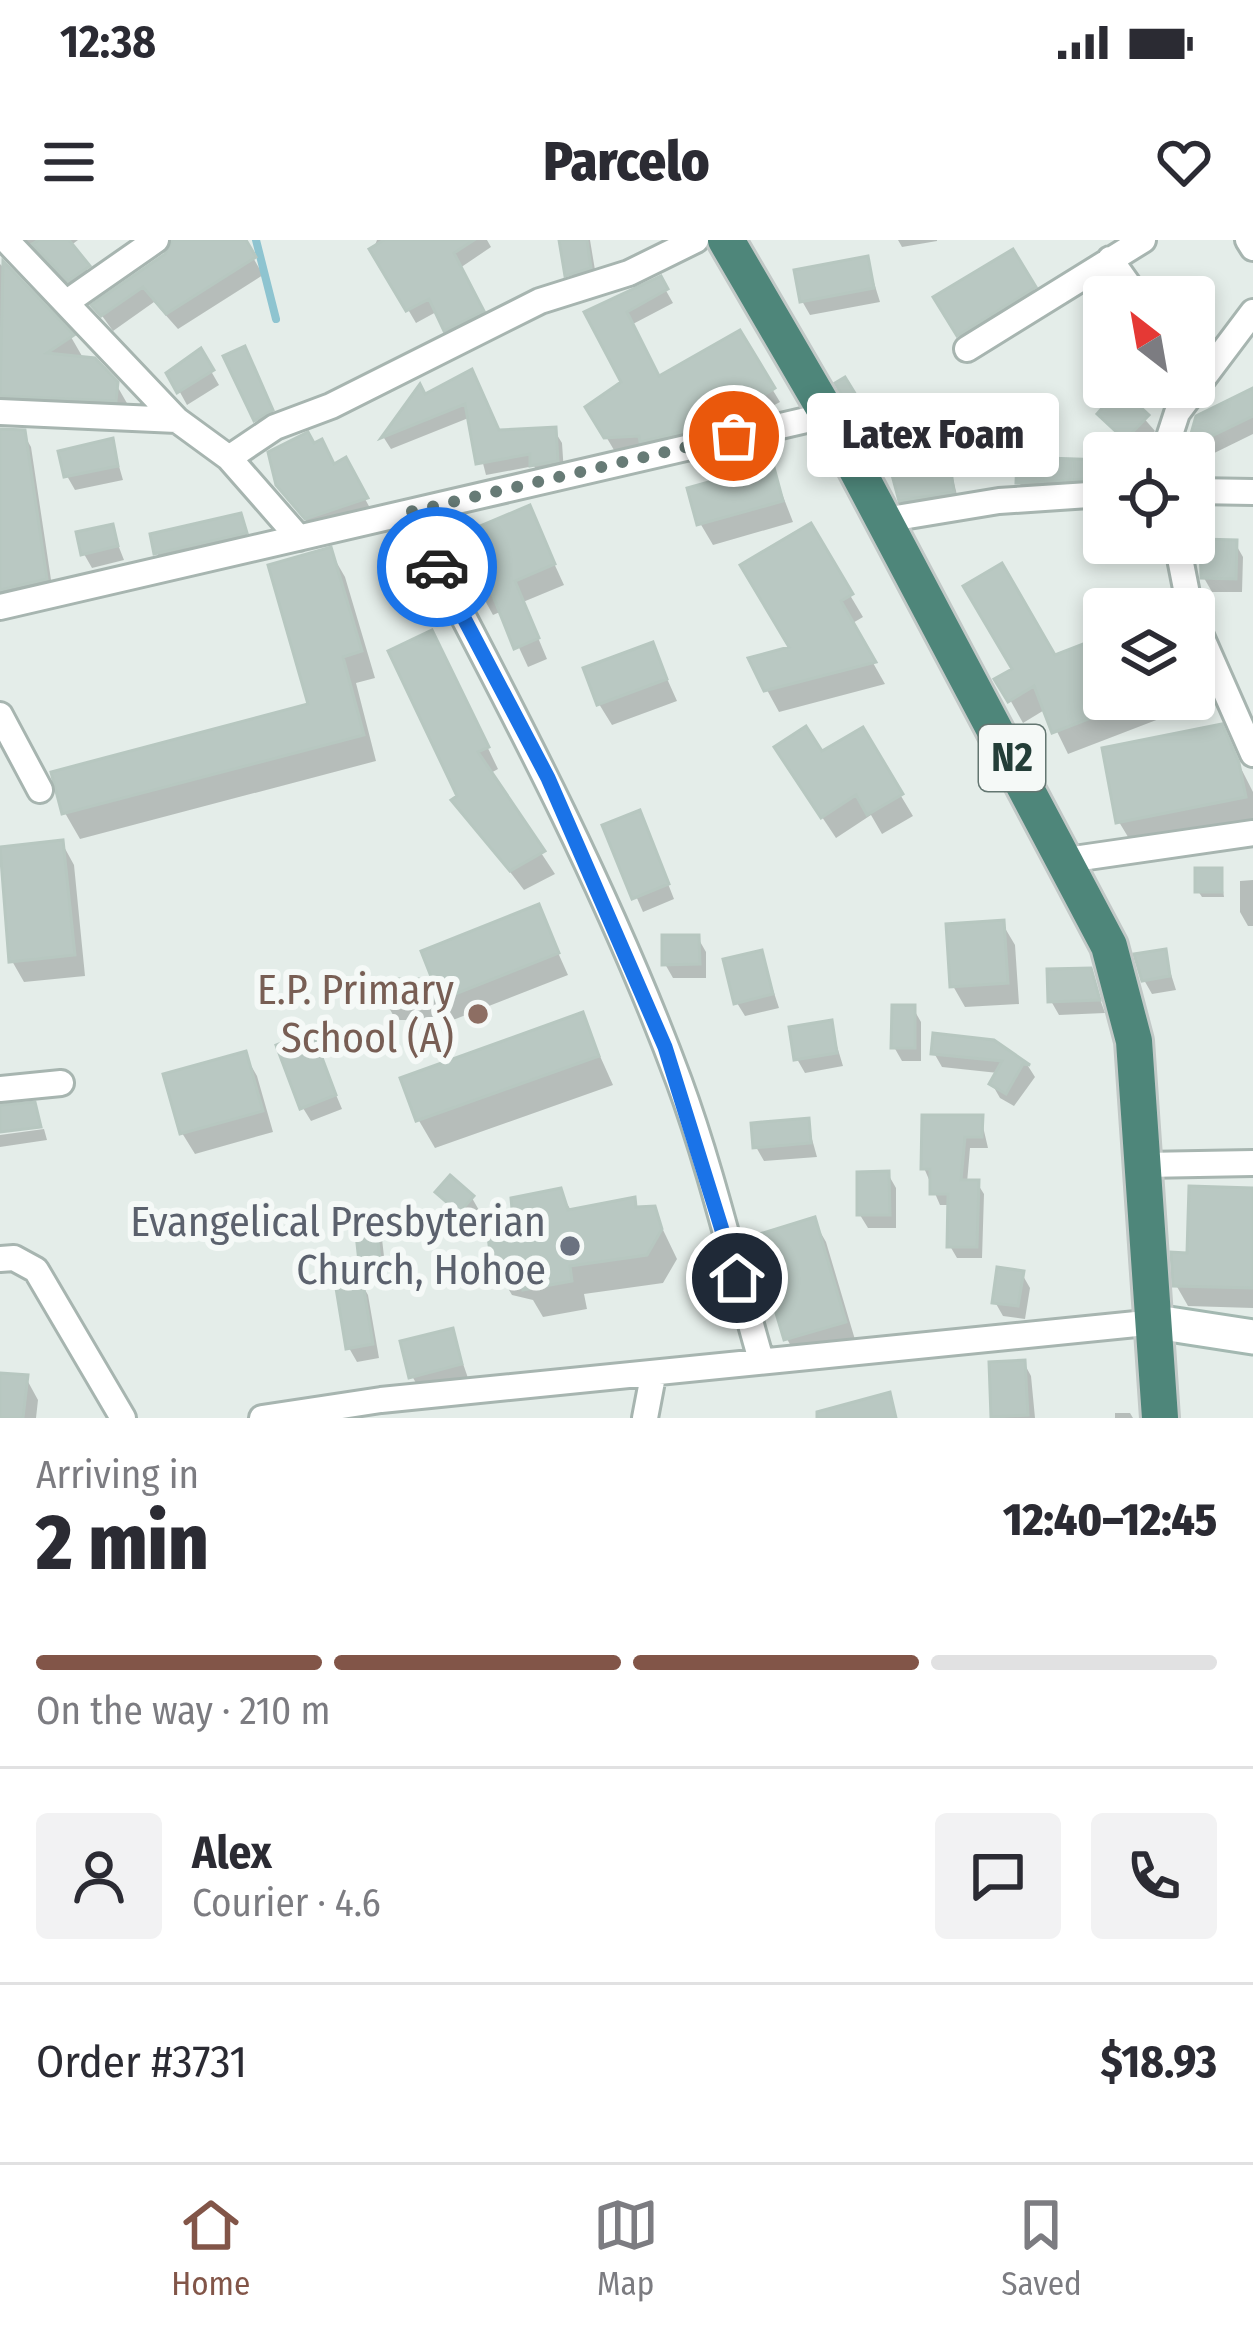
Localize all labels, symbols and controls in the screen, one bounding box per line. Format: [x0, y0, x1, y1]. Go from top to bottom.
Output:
text: 12:38 [60, 15, 156, 69]
icon: menu [36, 129, 102, 195]
icon: heart [1151, 129, 1217, 195]
text: Parcelo [543, 130, 710, 194]
north arrow [1083, 276, 1215, 408]
map controls [1083, 276, 1215, 720]
pin [683, 385, 785, 487]
callout: Latex Foam [806, 394, 1058, 478]
icon: bag [701, 403, 767, 469]
text: Latex Foam [842, 412, 1024, 458]
button: locate [1083, 432, 1215, 564]
courier [377, 507, 497, 627]
icon: car [404, 534, 470, 600]
button: layers [1083, 588, 1215, 720]
road number: N2 [979, 725, 1045, 791]
place label: E.P. Primary School (A) [257, 965, 454, 1063]
marker: E.P. Primary School (A) [465, 1001, 491, 1027]
place label: Evangelical Presbyterian Church, Hohoe [130, 1197, 546, 1295]
pin [686, 1227, 788, 1329]
marker: Evangelical Presbyterian Church, Hohoe [557, 1233, 583, 1259]
icon: home [704, 1245, 770, 1311]
text: Arriving in [36, 1452, 199, 1498]
text: 12:40–12:45 [1003, 1493, 1217, 1547]
text: 2 min [36, 1496, 209, 1590]
text: On the way · 210 m [36, 1688, 331, 1734]
button: person [36, 1813, 162, 1939]
button: chat [935, 1813, 1061, 1939]
button: phone [1091, 1813, 1217, 1939]
text: Alex [192, 1826, 272, 1880]
text: Courier · 4.6 [192, 1880, 381, 1926]
text: Order #3731 [36, 2035, 247, 2089]
text: $18.93 [1100, 2035, 1217, 2089]
tab: Home [171, 2192, 250, 2304]
tab: Map [593, 2192, 659, 2304]
tab: Saved [1001, 2192, 1082, 2304]

